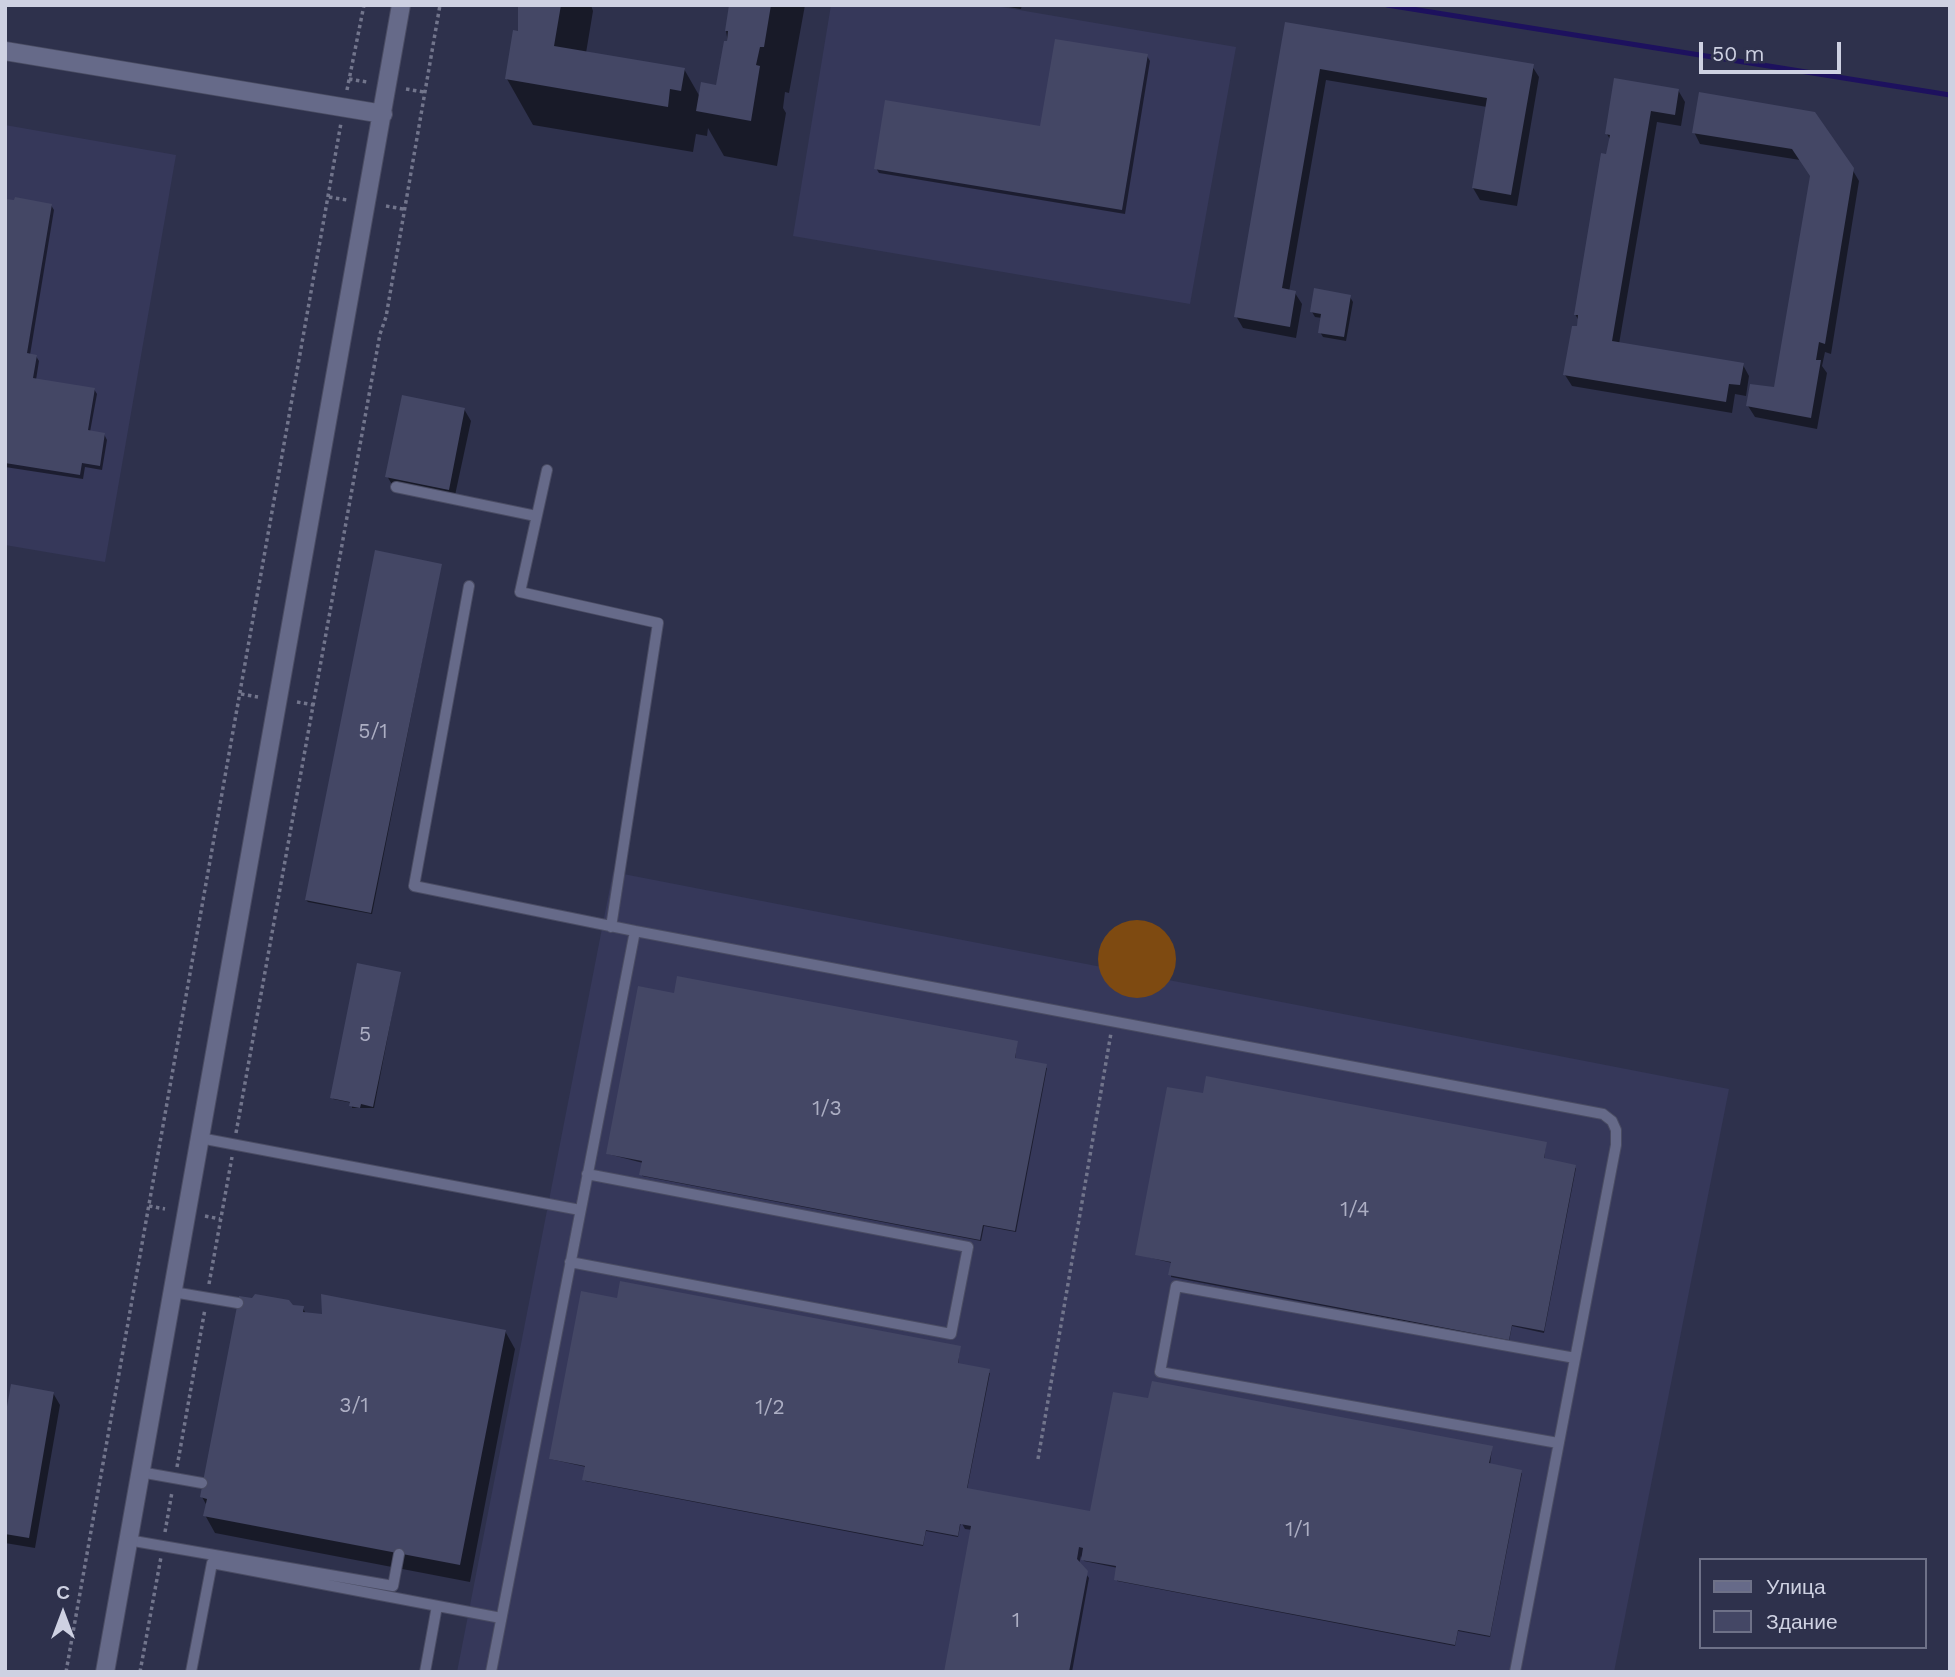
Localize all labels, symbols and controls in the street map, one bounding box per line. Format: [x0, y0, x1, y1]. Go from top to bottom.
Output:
scale bar [1703, 28, 1845, 72]
text: 50 m [1712, 41, 1764, 66]
house number: 5/1 [358, 719, 388, 745]
house number: 5 [359, 1022, 371, 1048]
house number: 1/3 [812, 1096, 842, 1122]
house number: 1/4 [1340, 1197, 1370, 1223]
house number: 3/1 [339, 1393, 369, 1419]
house number: 1/2 [755, 1395, 785, 1421]
house number: 1/1 [1285, 1517, 1311, 1543]
legend [1700, 1558, 1927, 1649]
text: Улица [1766, 1574, 1826, 1599]
north arrow [28, 1579, 98, 1649]
text: С [56, 1581, 70, 1604]
house number: 1 [1012, 1608, 1020, 1634]
text: Здание [1766, 1609, 1838, 1634]

